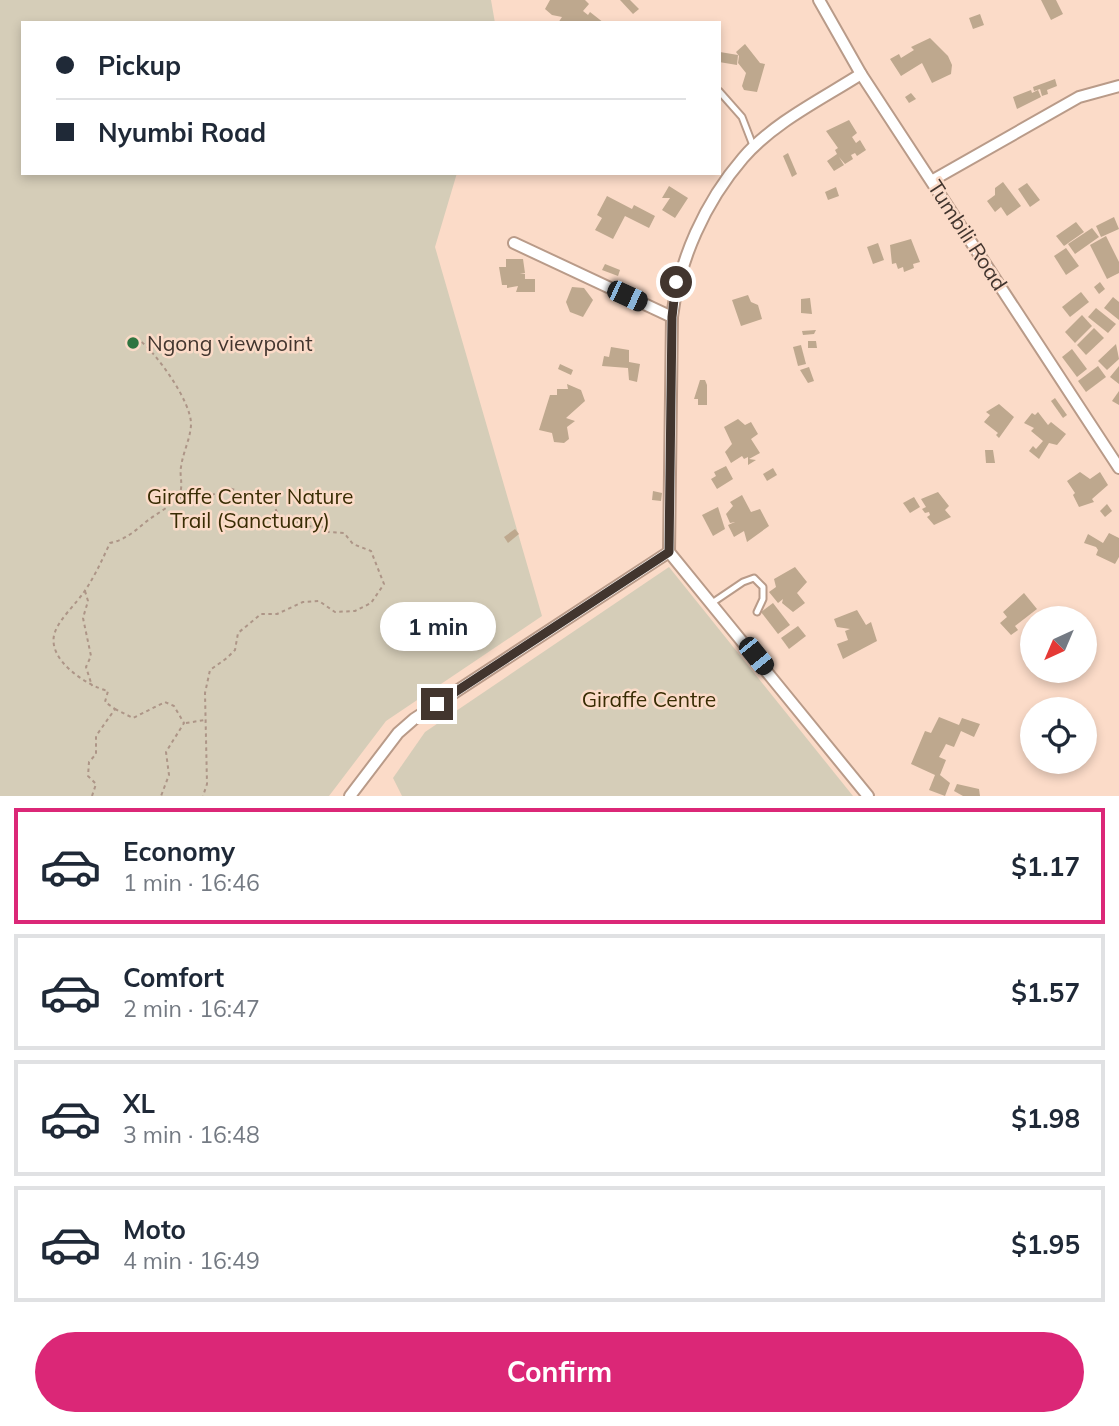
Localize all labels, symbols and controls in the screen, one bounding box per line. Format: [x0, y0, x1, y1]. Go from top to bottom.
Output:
text: Pickup [98, 49, 181, 82]
text: Nyumbi Road [98, 116, 266, 149]
street label: Tumbili Road [923, 175, 1013, 295]
route start [660, 266, 692, 298]
car [604, 278, 651, 314]
place label: Ngong viewpoint [147, 330, 313, 356]
marker: Ngong viewpoint [125, 335, 141, 351]
park label: Giraffe Center Nature Trail (Sanctuary) [147, 483, 353, 533]
callout: 1 min [379, 602, 495, 652]
north arrow [1020, 606, 1097, 682]
map controls [1020, 606, 1097, 774]
text: 1 min [408, 612, 468, 641]
car [735, 633, 778, 679]
park label: Giraffe Centre [582, 686, 716, 712]
route end [421, 688, 453, 720]
button: locate [1020, 697, 1097, 774]
icon: car [39, 835, 102, 898]
text: Economy [123, 835, 235, 868]
text: $1.17 [1011, 850, 1080, 883]
text: 1 min · 16:46 [123, 868, 260, 897]
icon: car [39, 961, 102, 1024]
text: Comfort [123, 961, 224, 994]
text: $1.57 [1011, 976, 1080, 1009]
text: 2 min · 16:47 [123, 994, 260, 1023]
icon: car [39, 1087, 102, 1150]
text: XL [123, 1087, 155, 1120]
text: $1.98 [1011, 1102, 1080, 1135]
text: 3 min · 16:48 [123, 1120, 260, 1149]
icon: car [39, 1213, 102, 1276]
text: Moto [123, 1213, 186, 1246]
text: $1.95 [1011, 1228, 1080, 1261]
text: 4 min · 16:49 [123, 1246, 260, 1275]
button: Confirm [35, 1332, 1084, 1412]

